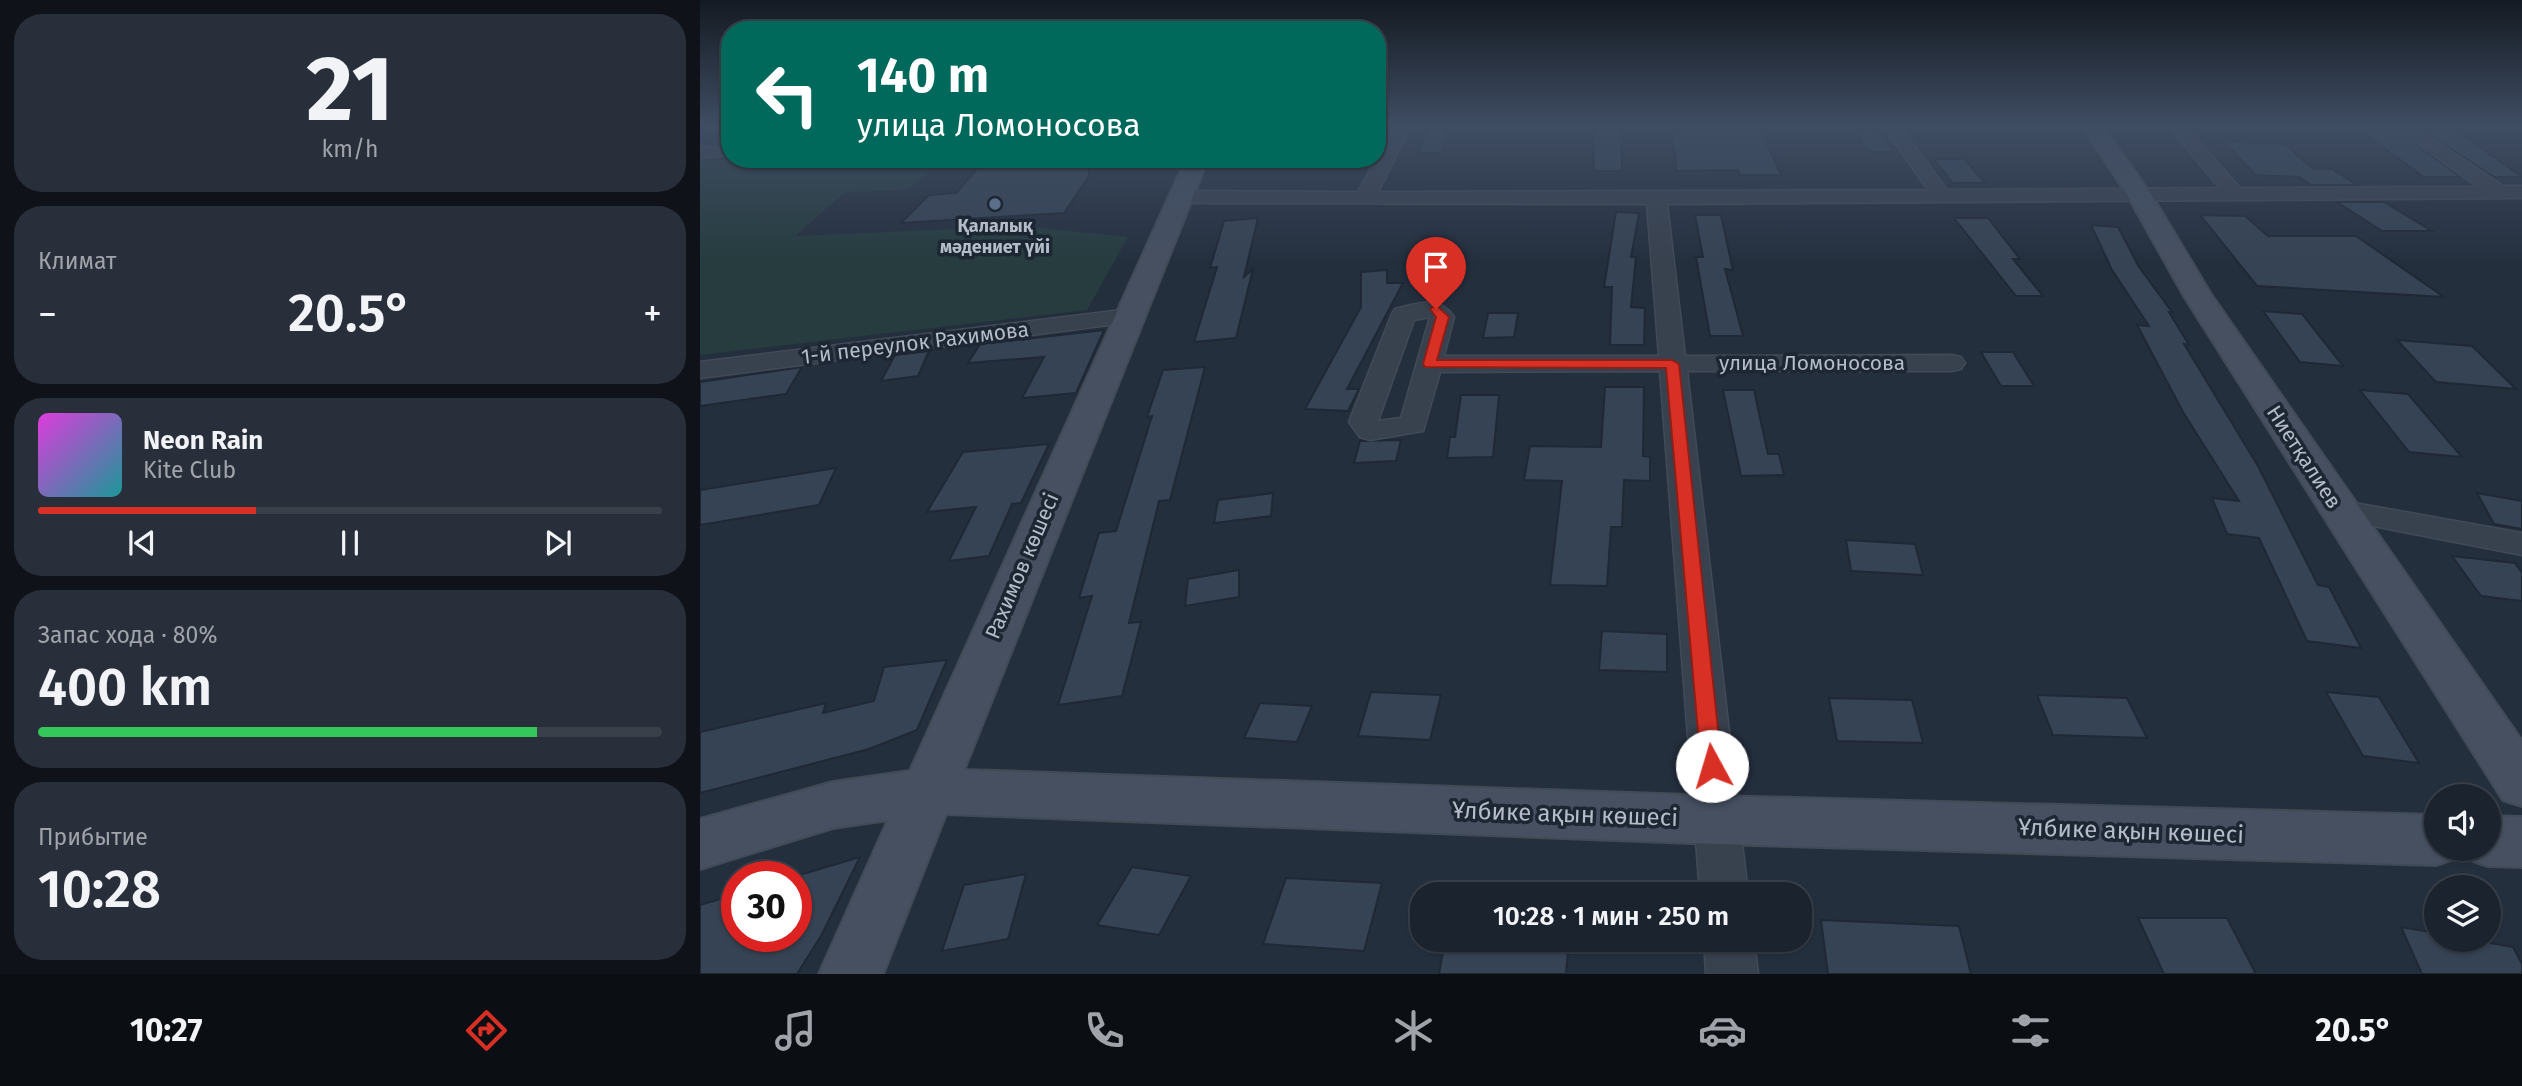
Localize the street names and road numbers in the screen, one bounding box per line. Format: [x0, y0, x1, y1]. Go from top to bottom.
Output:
street label: 1-й переулок Рахимова [800, 316, 1030, 370]
street label: улица Ломоносова [1719, 350, 1905, 376]
street label: Ниетқалиев [2261, 401, 2347, 513]
street label: Рахимов көшесі [980, 489, 1064, 643]
street label: Ұлбике ақын көшесі [1452, 796, 1678, 832]
street label: Ұлбике ақын көшесі [2018, 813, 2244, 849]

